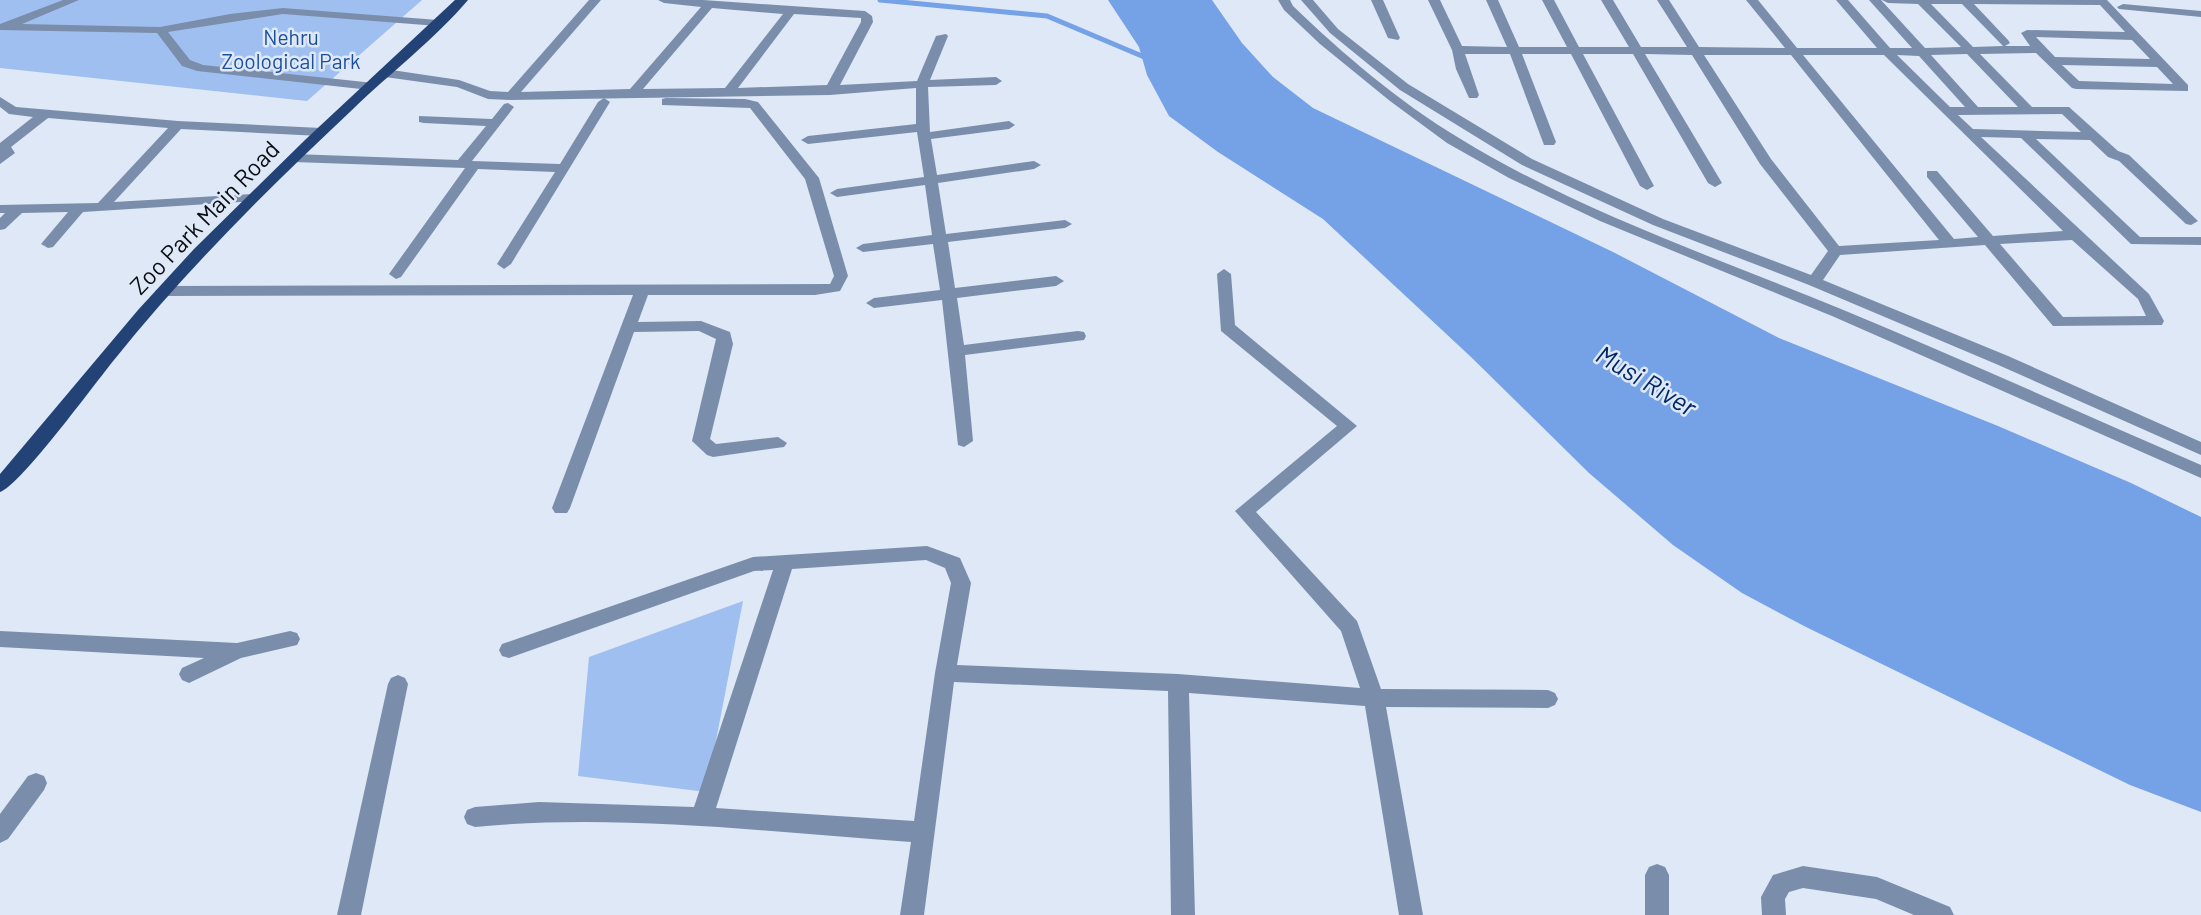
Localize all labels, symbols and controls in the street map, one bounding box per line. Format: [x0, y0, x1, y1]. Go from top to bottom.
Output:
park label: Nehru Zoological Park [221, 24, 361, 73]
street label: Zoo Park Main Road [123, 134, 285, 300]
water label: Musi River [1591, 338, 1703, 422]

